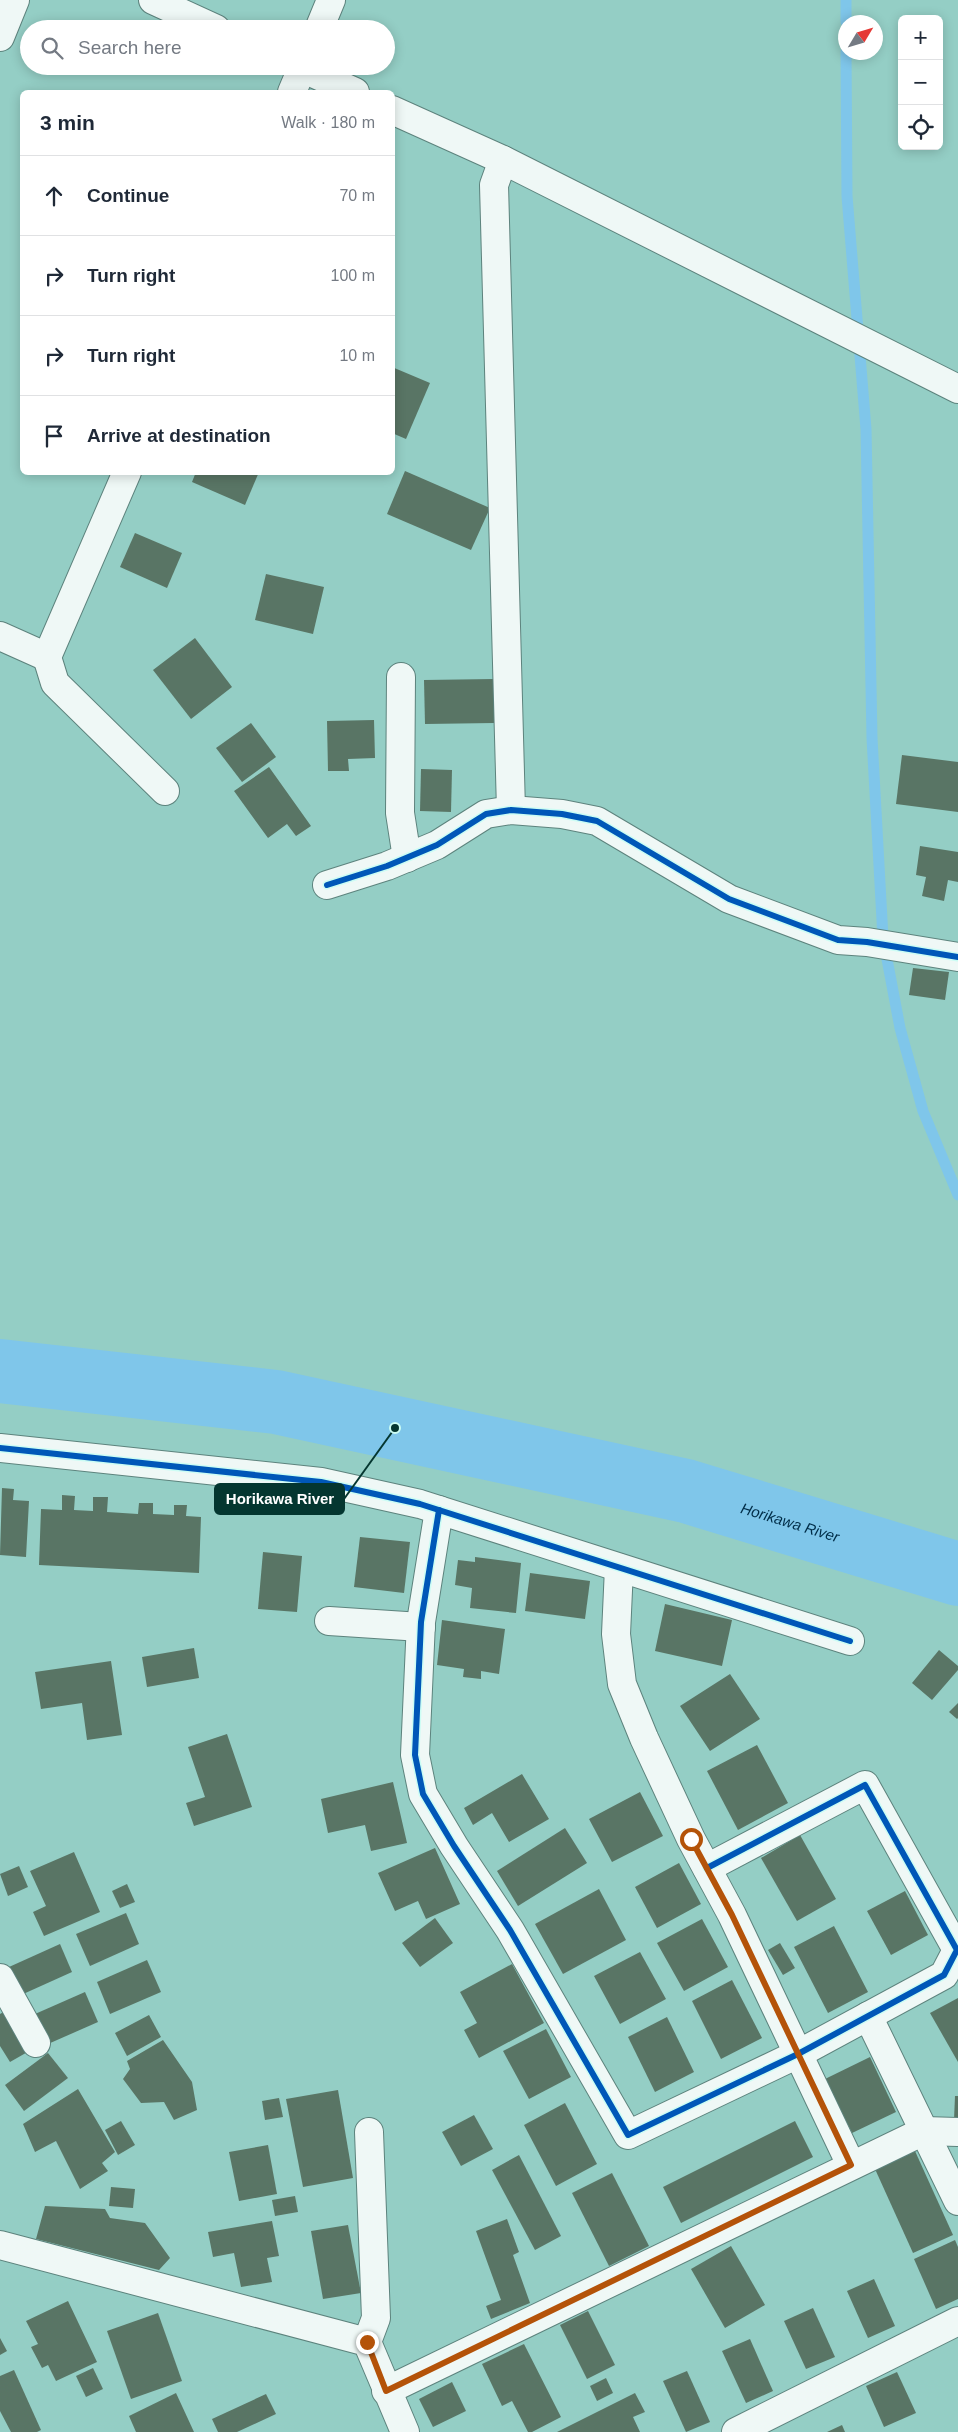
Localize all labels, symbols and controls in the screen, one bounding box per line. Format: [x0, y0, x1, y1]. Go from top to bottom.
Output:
north arrow [838, 15, 883, 60]
map controls [898, 15, 943, 150]
button: + [898, 15, 943, 60]
search box [20, 20, 395, 75]
icon: search [38, 34, 66, 62]
text: Search here [78, 37, 182, 58]
button: − [898, 60, 943, 105]
button: locate [898, 105, 943, 150]
text: 3 min [40, 111, 95, 134]
text: Walk · 180 m [281, 114, 375, 131]
icon: ahead [40, 182, 68, 210]
text: Continue [87, 185, 169, 206]
text: 70 m [339, 187, 375, 204]
icon: right [40, 262, 68, 290]
text: Turn right [87, 265, 175, 286]
text: 100 m [331, 267, 375, 284]
icon: right [40, 342, 68, 370]
text: Turn right [87, 345, 175, 366]
text: 10 m [339, 347, 375, 364]
icon: arrive [40, 422, 68, 450]
text: Arrive at destination [87, 425, 271, 446]
callout: Horikawa River [215, 1484, 344, 1514]
text: Horikawa River [226, 1490, 334, 1507]
water label: Horikawa River [739, 1499, 842, 1546]
route start [680, 1828, 703, 1851]
route end [356, 2331, 379, 2354]

